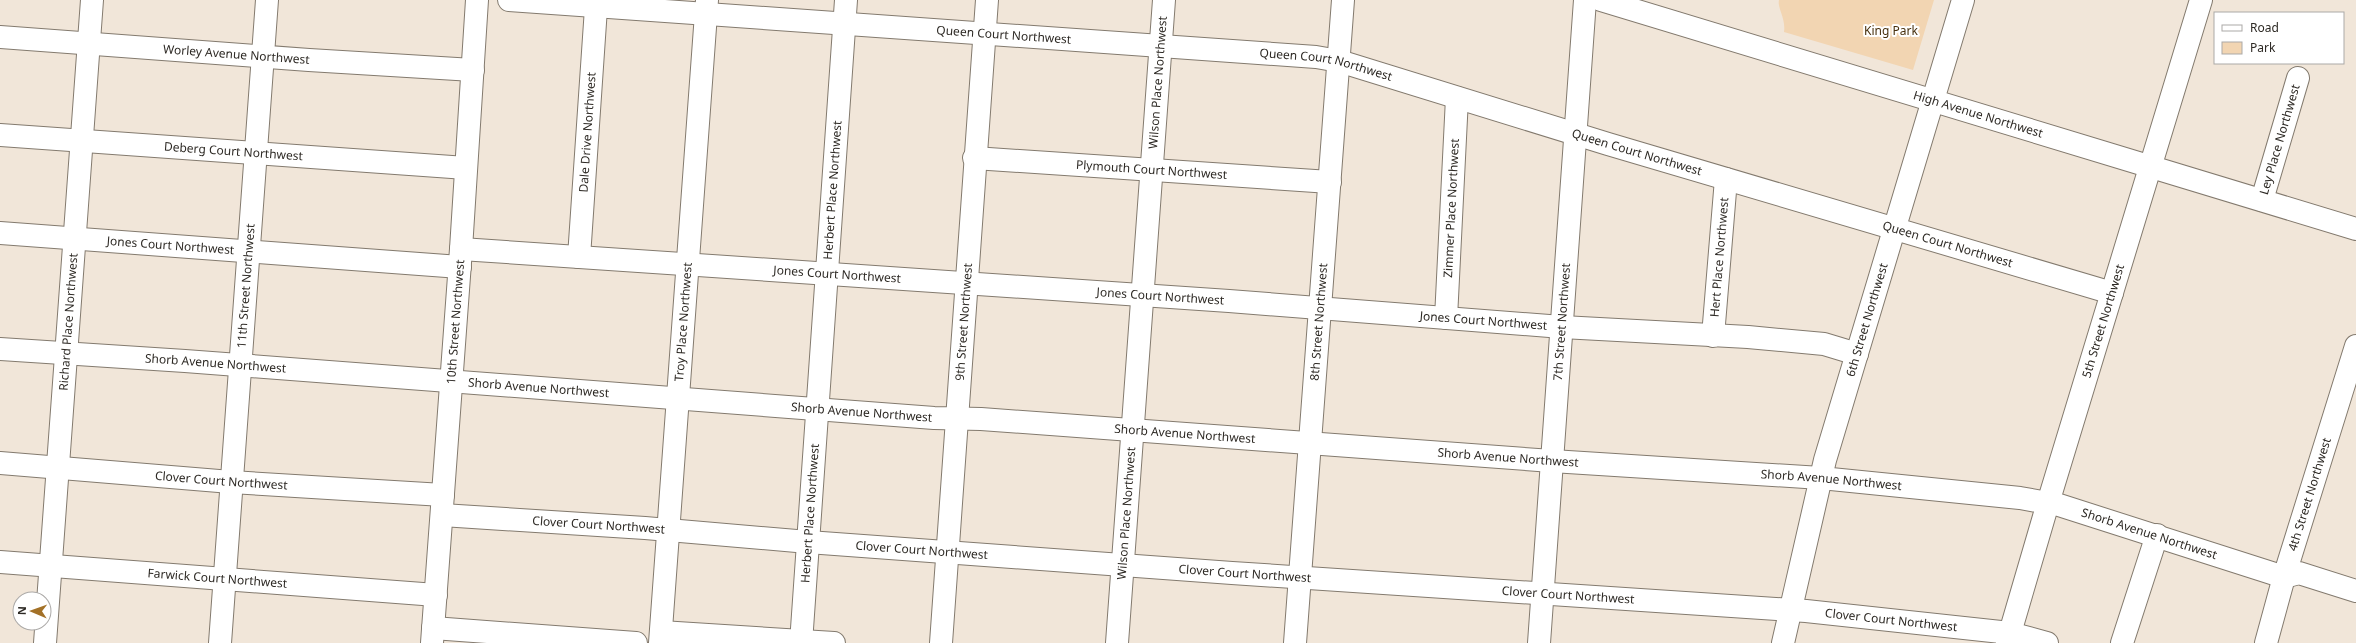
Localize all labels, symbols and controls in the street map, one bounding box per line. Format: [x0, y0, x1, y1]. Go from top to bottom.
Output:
legend [2214, 12, 2344, 64]
street label: Wilson Place Northwest [1144, 15, 1171, 149]
text: Road [2250, 19, 2279, 36]
street label: Queen Court Northwest [936, 21, 1072, 48]
park label: King Park [1864, 22, 1918, 39]
text: Park [2250, 39, 2276, 56]
street label: Worley Avenue Northwest [163, 40, 311, 68]
street label: Queen Court Northwest [1259, 44, 1395, 85]
street label: Dale Drive Northwest [574, 71, 600, 193]
street label: Ley Place Northwest [2255, 82, 2304, 197]
street label: High Avenue Northwest [1911, 86, 2046, 142]
street label: Herbert Place Northwest [819, 119, 846, 260]
street label: Queen Court Northwest [1570, 124, 1705, 180]
street label: Zimmer Place Northwest [1439, 137, 1463, 278]
street label: Deberg Court Northwest [163, 138, 304, 164]
street label: Plymouth Court Northwest [1075, 156, 1228, 183]
street label: Hert Place Northwest [1706, 196, 1733, 318]
street label: Queen Court Northwest [1881, 217, 2016, 271]
street label: 11th Street Northwest [233, 222, 259, 349]
street label: Jones Court Northwest [105, 232, 236, 258]
street label: Richard Place Northwest [54, 252, 82, 391]
street label: 10th Street Northwest [442, 258, 468, 385]
street label: 6th Street Northwest [1841, 260, 1892, 379]
street label: Troy Place Northwest [670, 261, 696, 382]
street label: Jones Court Northwest [772, 261, 902, 287]
street label: 5th Street Northwest [2078, 261, 2128, 380]
street label: 9th Street Northwest [951, 262, 976, 381]
street label: 8th Street Northwest [1306, 262, 1331, 381]
street label: 7th Street Northwest [1549, 262, 1574, 381]
street label: Jones Court Northwest [1095, 283, 1225, 309]
street label: Jones Court Northwest [1418, 307, 1549, 334]
street label: Shorb Avenue Northwest [144, 349, 287, 377]
street label: Shorb Avenue Northwest [467, 374, 610, 401]
street label: Shorb Avenue Northwest [790, 398, 934, 426]
street label: Shorb Avenue Northwest [1114, 420, 1257, 447]
street label: 4th Street Northwest [2284, 435, 2335, 553]
street label: Herbert Place Northwest [796, 442, 823, 583]
street label: Shorb Avenue Northwest [1437, 444, 1580, 471]
street label: Wilson Place Northwest [1113, 446, 1139, 580]
street label: Shorb Avenue Northwest [1760, 465, 1903, 494]
street label: Clover Court Northwest [154, 467, 289, 493]
street label: Shorb Avenue Northwest [2079, 504, 2220, 563]
street label: Clover Court Northwest [532, 512, 666, 538]
street label: Clover Court Northwest [855, 536, 989, 563]
street label: Clover Court Northwest [1178, 560, 1312, 586]
street label: Farwick Court Northwest [147, 564, 288, 592]
street label: Clover Court Northwest [1501, 582, 1636, 608]
north arrow [12, 591, 52, 631]
street label: Clover Court Northwest [1824, 604, 1959, 635]
text: N [14, 606, 29, 615]

